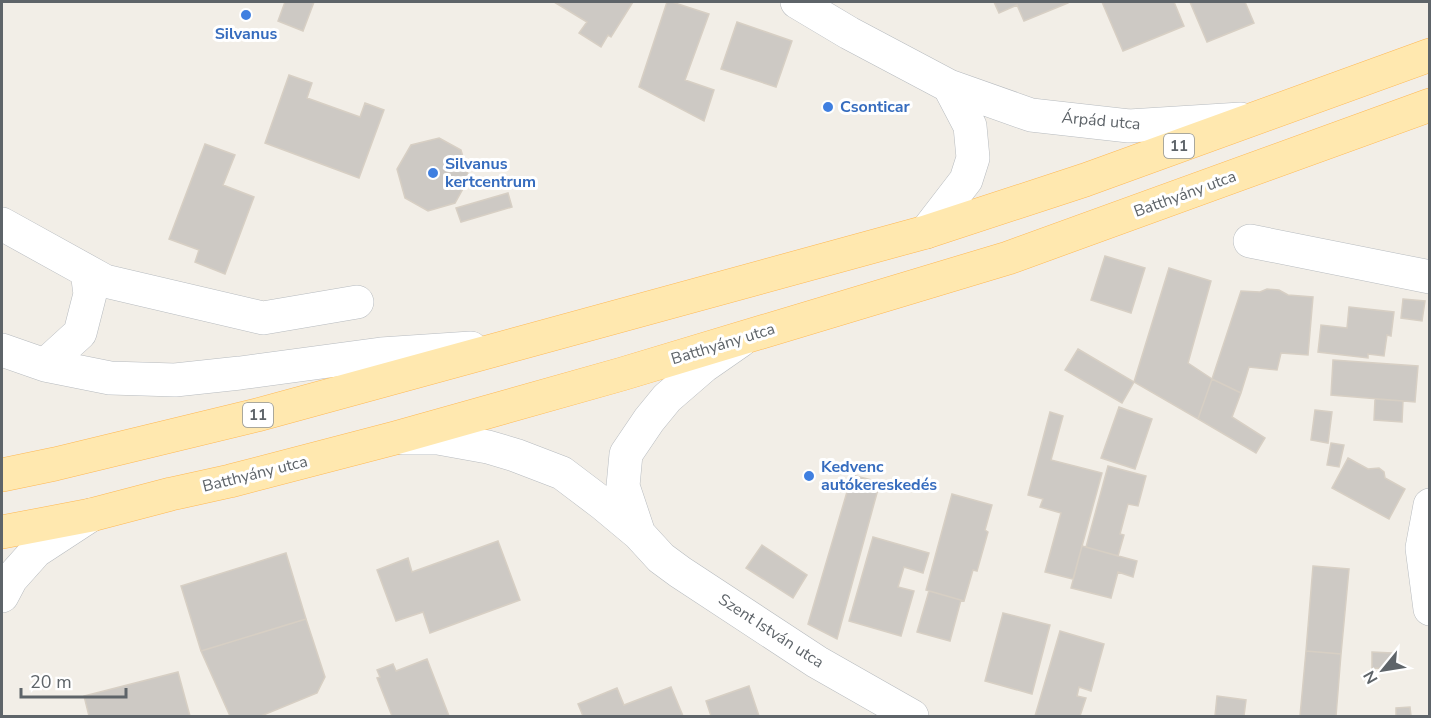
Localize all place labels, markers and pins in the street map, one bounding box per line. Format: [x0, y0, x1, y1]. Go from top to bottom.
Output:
marker: Silvanus [239, 8, 253, 22]
place label: Silvanus [215, 23, 277, 45]
place label: Csonticar [840, 96, 911, 118]
marker: Csonticar [821, 100, 835, 114]
place label: Silvanus kertcentrum [445, 153, 536, 193]
marker: Silvanus kertcentrum [426, 166, 440, 180]
place label: Kedvenc autókereskedés [821, 456, 937, 496]
marker: Kedvenc autókereskedés [802, 469, 816, 483]

